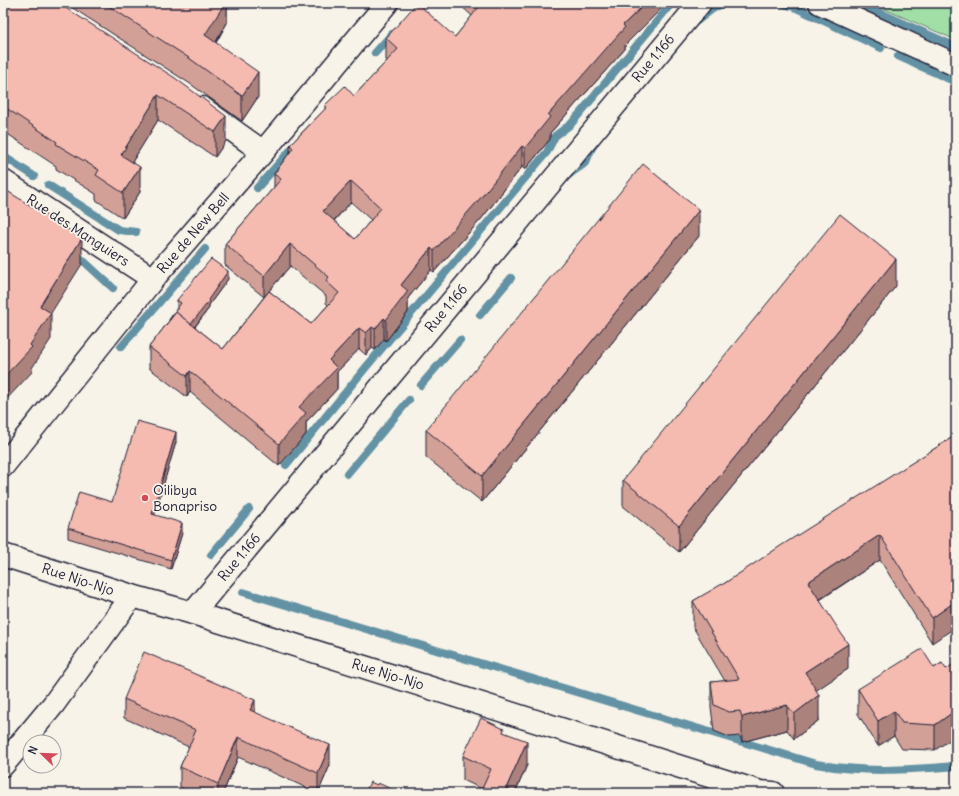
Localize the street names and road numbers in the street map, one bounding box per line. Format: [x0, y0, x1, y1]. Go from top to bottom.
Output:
street label: Rue 1.166 [628, 30, 678, 86]
street label: Rue de New Bell [153, 189, 233, 277]
street label: Rue des Manguiers [23, 190, 133, 270]
street label: Rue 1.166 [421, 280, 471, 336]
street label: Rue 1.166 [214, 529, 264, 585]
street label: Rue Njo-Njo [40, 559, 117, 599]
street label: Rue Njo-Njo [350, 654, 427, 694]

